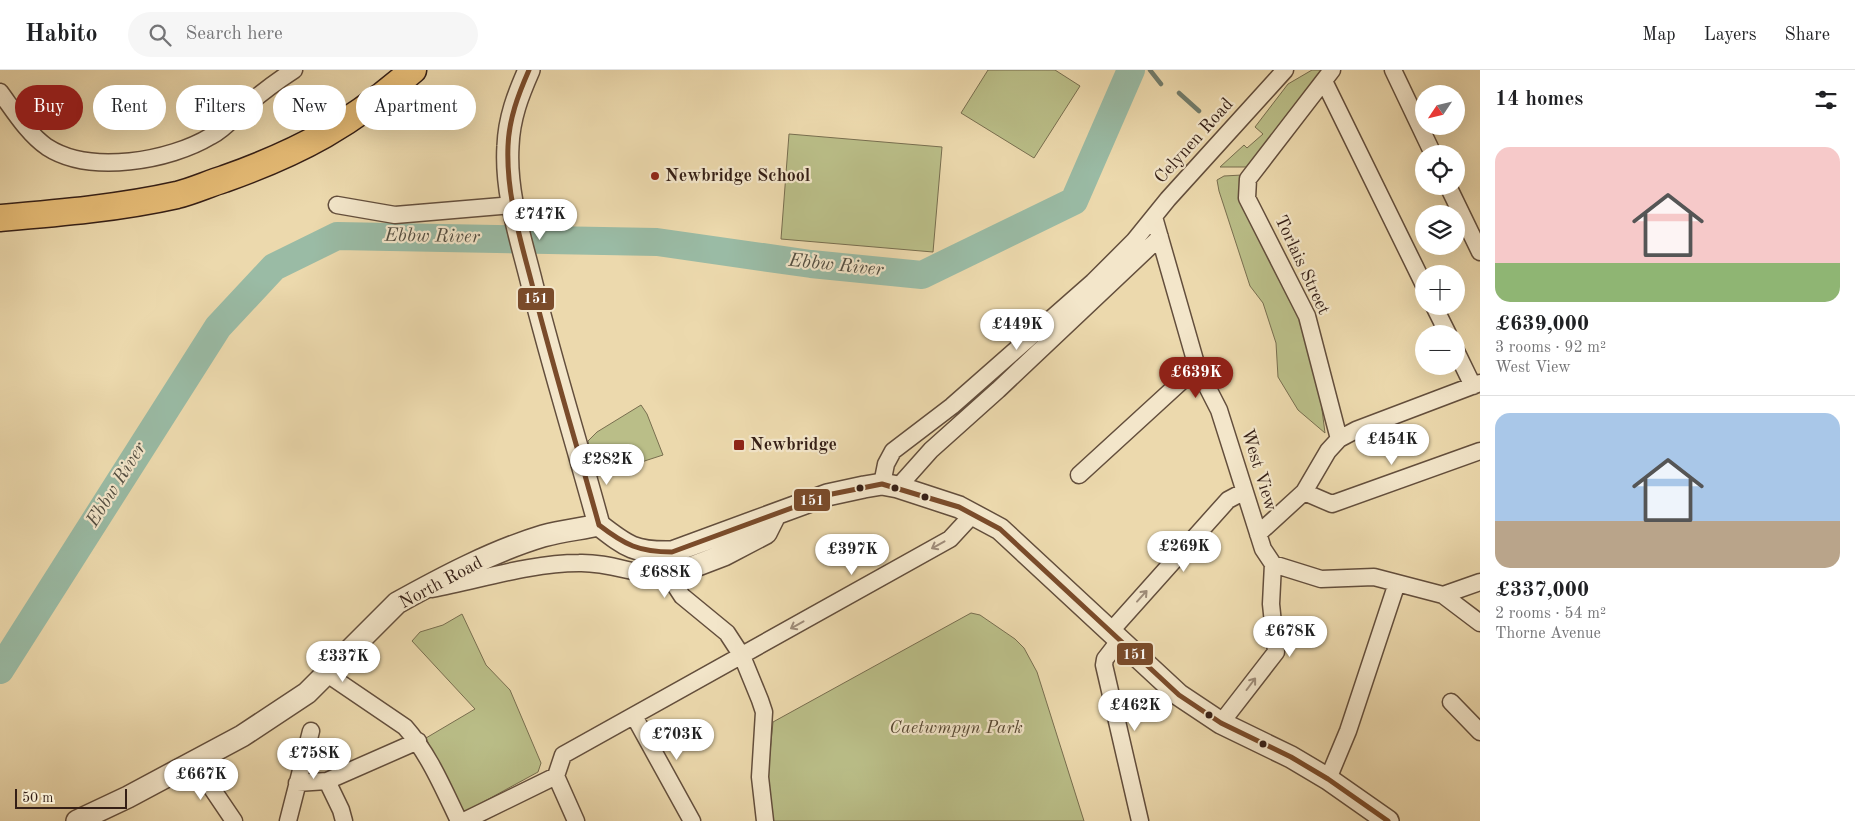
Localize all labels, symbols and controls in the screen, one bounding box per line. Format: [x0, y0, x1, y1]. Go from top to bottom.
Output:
search box [128, 12, 478, 57]
icon: search [146, 21, 174, 49]
text: Habito [25, 23, 98, 47]
text: Search here [186, 25, 283, 44]
text: Map [1642, 26, 1676, 44]
text: Layers [1704, 26, 1756, 44]
text: Share [1784, 26, 1830, 44]
chip: Buy [15, 85, 83, 130]
chip: Rent [93, 85, 166, 130]
chip: Filters [176, 85, 263, 130]
chip: New [273, 85, 346, 130]
chip: Apartment [356, 85, 476, 130]
north arrow [1415, 85, 1465, 135]
map controls [1415, 85, 1465, 375]
icon: filters [1812, 86, 1840, 114]
text: 14 homes [1495, 89, 1583, 110]
street label: Celynen Road [1151, 95, 1237, 187]
button: locate [1415, 145, 1465, 195]
place label: Newbridge School [665, 167, 811, 185]
marker: Newbridge School [649, 170, 661, 182]
icon: home [1623, 180, 1713, 270]
pin: £747K [505, 198, 575, 241]
button: layers [1415, 205, 1465, 255]
text: £747K [514, 207, 566, 223]
street label: Torlais Street [1271, 213, 1333, 317]
water label: Ebbw River [383, 227, 481, 247]
water label: Ebbw River [787, 251, 885, 281]
button: + [1415, 265, 1465, 315]
line badge: 151 [517, 287, 555, 311]
text: 151 [524, 292, 548, 306]
pin: £449K [982, 308, 1052, 351]
text: £639,000 [1495, 314, 1589, 335]
text: £449K [991, 317, 1043, 333]
button: − [1415, 325, 1465, 375]
text: 3 rooms · 92 m² [1495, 340, 1606, 356]
pin: £639K [1161, 356, 1231, 399]
text: West View [1495, 360, 1571, 376]
text: £639K [1170, 365, 1222, 381]
pin: £454K [1357, 424, 1427, 466]
street label: West View [1238, 427, 1280, 513]
text: £454K [1366, 432, 1418, 448]
place label: Newbridge [750, 436, 837, 454]
marker: Newbridge [732, 438, 746, 452]
water label: Ebbw River [83, 439, 151, 531]
pin: £282K [572, 444, 642, 486]
icon: home [1623, 445, 1713, 535]
text: £282K [581, 452, 633, 468]
unlabelled marker [855, 483, 865, 493]
unlabelled marker [890, 483, 900, 493]
line badge: 151 [793, 488, 831, 512]
unlabelled marker [920, 492, 930, 502]
text: 151 [800, 494, 824, 508]
pin: £269K [1149, 530, 1219, 573]
pin: £397K [817, 534, 887, 576]
text: £269K [1158, 539, 1210, 555]
one-way arrow [932, 541, 946, 551]
text: £397K [826, 542, 878, 558]
street label: North Road [396, 554, 486, 612]
pin: £688K [630, 556, 700, 599]
text: £688K [639, 565, 691, 581]
text: £337,000 [1495, 580, 1589, 601]
one-way arrow [1136, 589, 1148, 602]
text: 2 rooms · 54 m² [1495, 606, 1606, 622]
pin: £678K [1255, 616, 1325, 658]
one-way arrow [789, 620, 804, 630]
text: £678K [1264, 624, 1316, 640]
text: Thorne Avenue [1495, 626, 1601, 642]
pin: £337K [308, 640, 378, 683]
line badge: 151 [1116, 642, 1154, 666]
text: 151 [1123, 648, 1147, 662]
text: £337K [317, 649, 369, 665]
one-way arrow [1246, 677, 1256, 691]
pin: £462K [1100, 690, 1170, 732]
text: £462K [1109, 698, 1161, 714]
unlabelled marker [1204, 710, 1214, 720]
pin: £703K [642, 718, 712, 761]
park label: Caetwmpyn Park [889, 719, 1023, 737]
text: £703K [651, 727, 703, 743]
pin: £758K [279, 738, 349, 780]
unlabelled marker [1258, 739, 1268, 749]
text: £758K [288, 746, 340, 762]
pin: £667K [166, 758, 236, 801]
text: £667K [175, 767, 227, 783]
scale bar [15, 786, 128, 809]
text: 50 m [22, 791, 53, 805]

